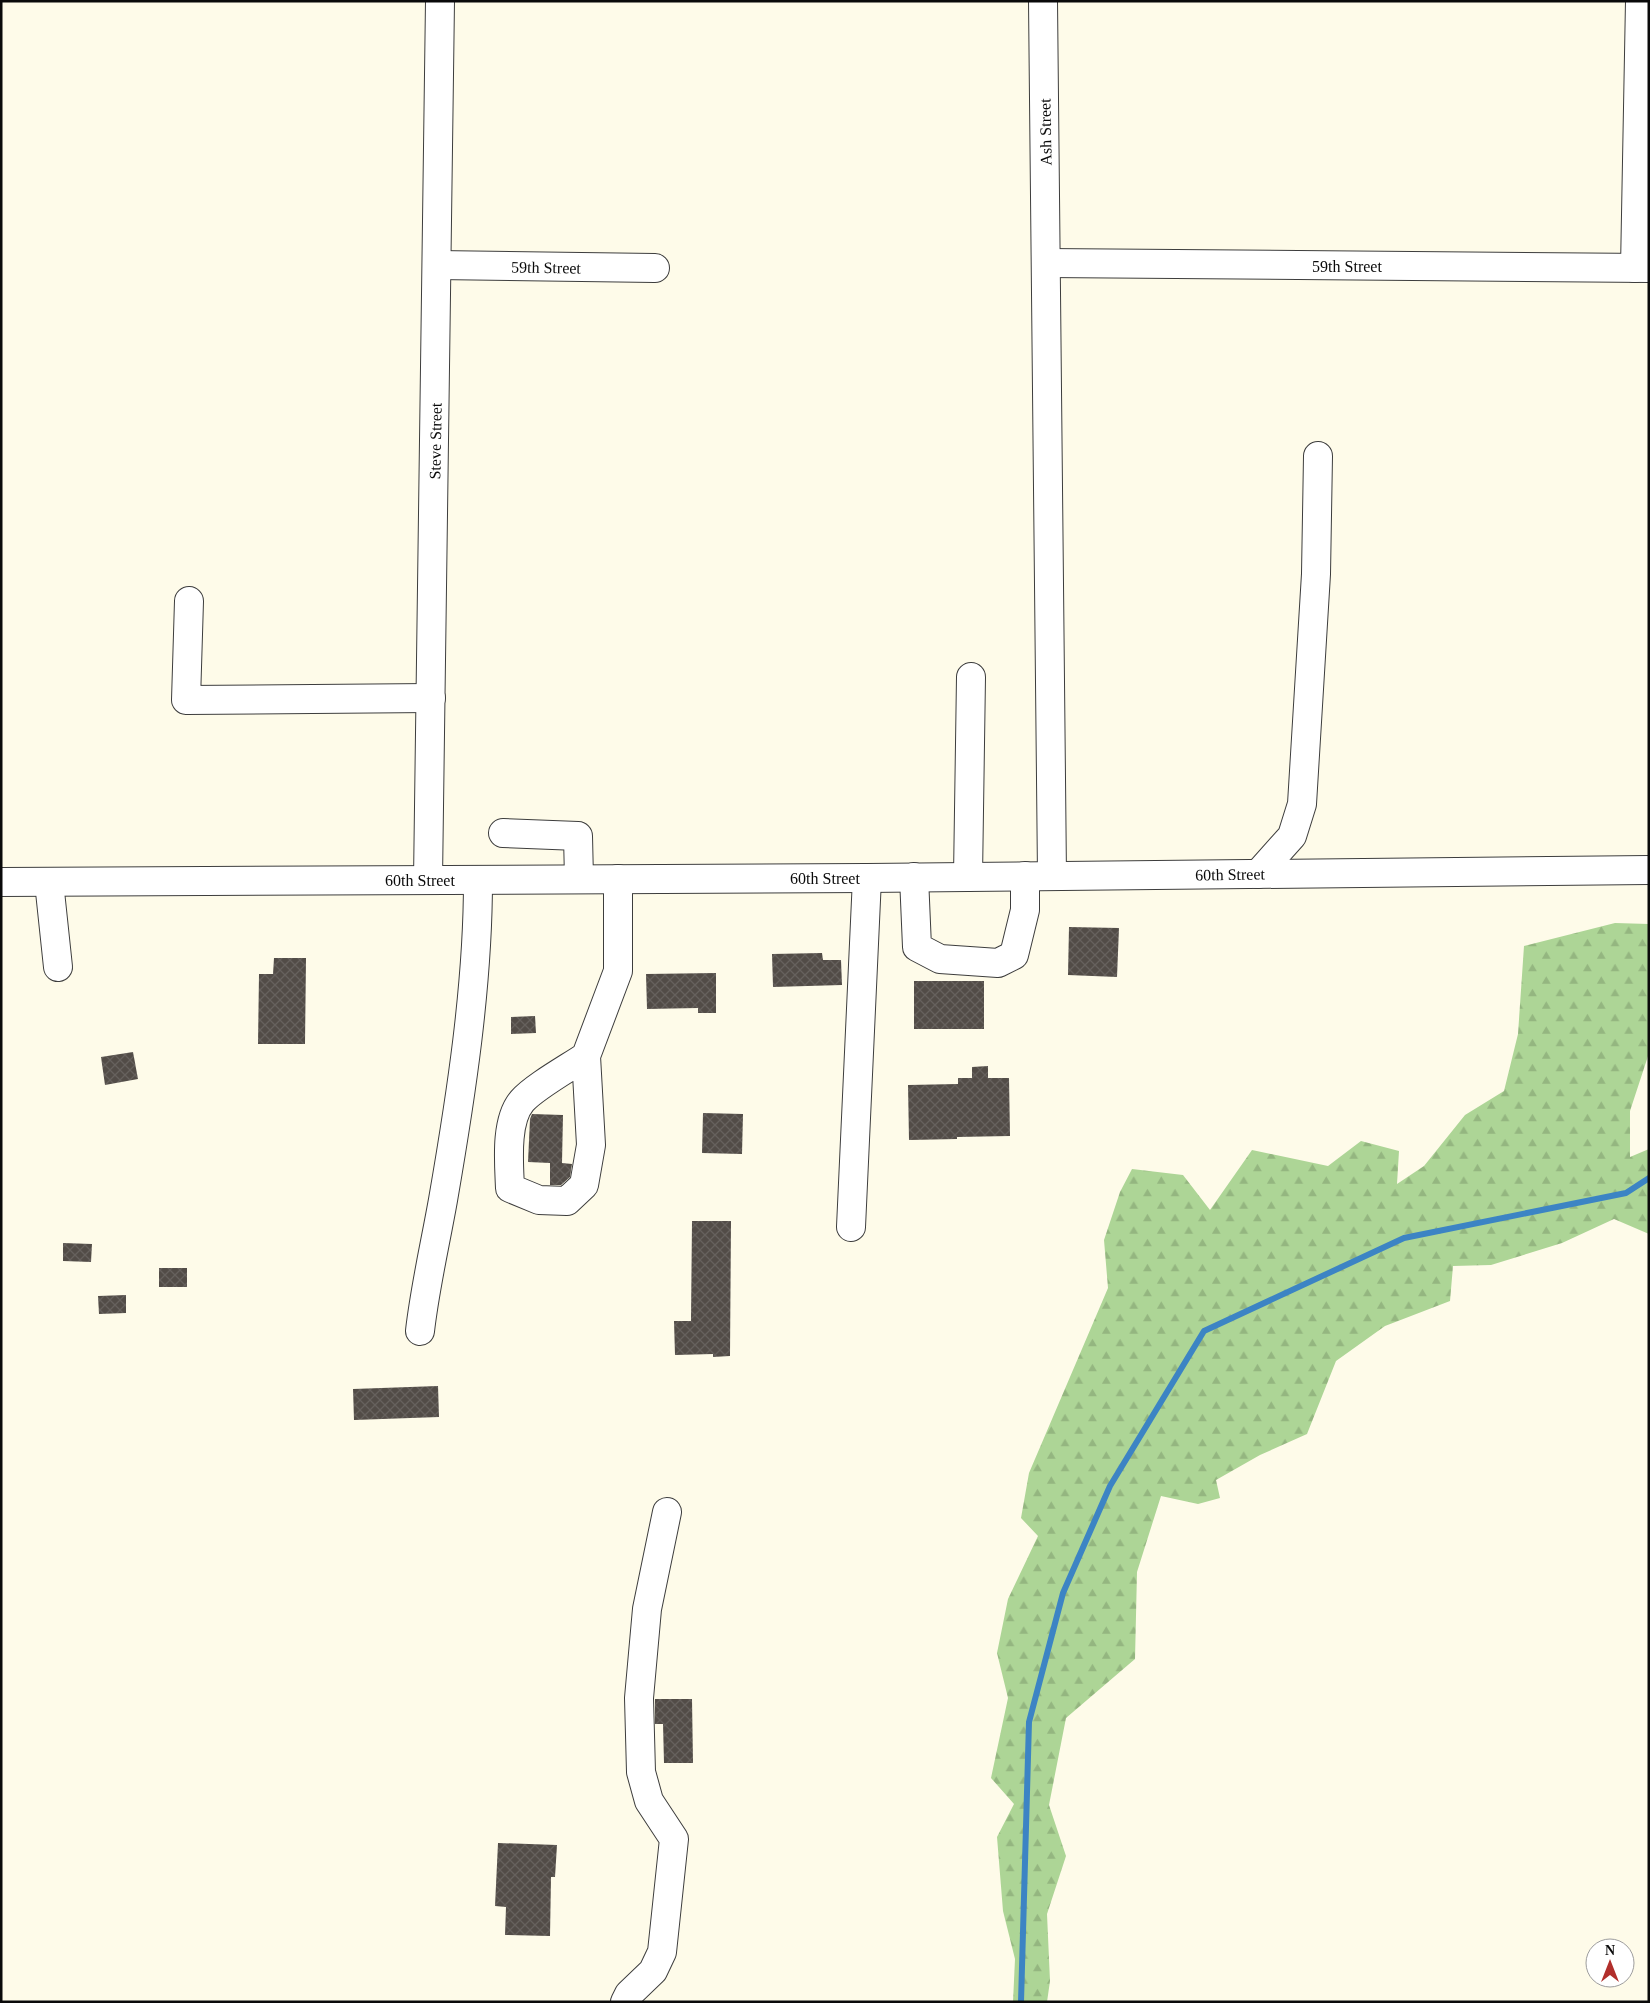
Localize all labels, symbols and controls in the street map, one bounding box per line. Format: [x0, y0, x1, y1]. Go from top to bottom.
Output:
street label: Ash Street [1036, 98, 1055, 166]
street label: 59th Street [511, 258, 582, 277]
street label: 59th Street [1312, 258, 1382, 275]
street label: Steve Street [426, 402, 445, 480]
street label: 60th Street [1195, 865, 1266, 884]
street label: 60th Street [790, 870, 860, 887]
street label: 60th Street [385, 872, 455, 889]
north arrow [1585, 1938, 1635, 1988]
text: N [1605, 1943, 1615, 1958]

